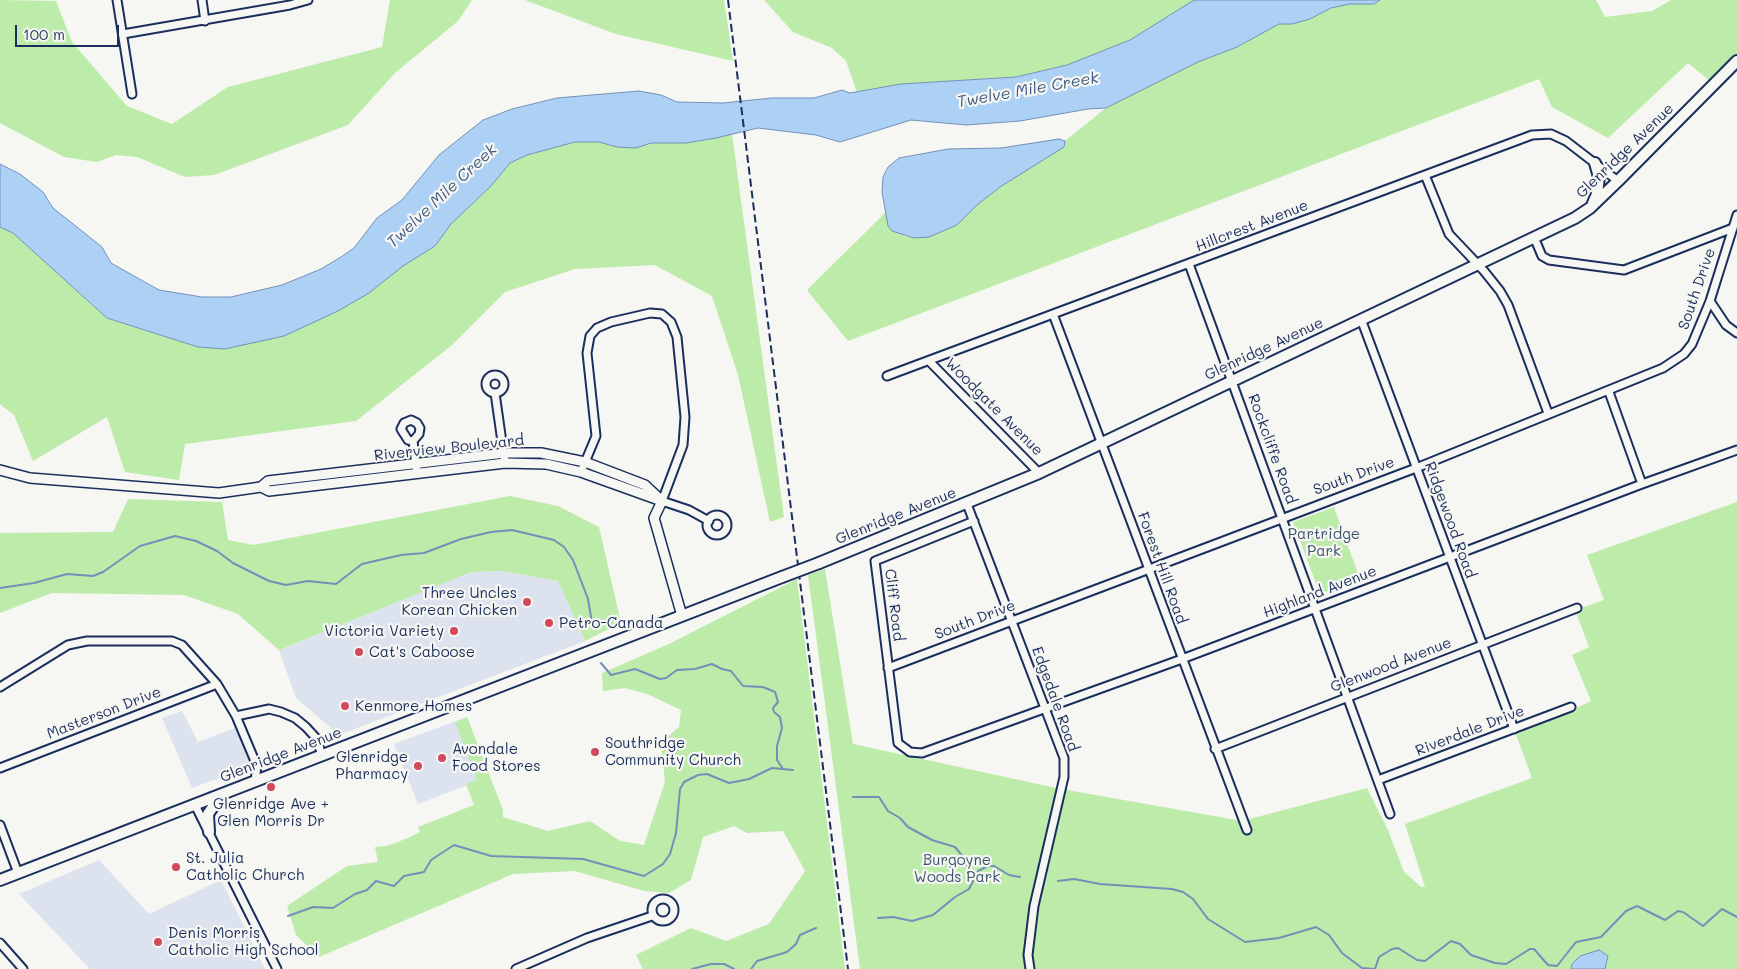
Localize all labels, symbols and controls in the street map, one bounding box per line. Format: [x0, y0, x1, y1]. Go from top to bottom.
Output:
scale bar [18, 15, 121, 47]
text: 100 m [23, 24, 65, 44]
water label: Twelve Mile Creek [956, 68, 1100, 112]
street label: Glenridge Avenue [1572, 100, 1678, 202]
water label: Twelve Mile Creek [383, 140, 501, 252]
street label: Hillcrest Avenue [1193, 196, 1311, 256]
street label: South Drive [1675, 246, 1719, 332]
street label: Glenridge Avenue [1202, 314, 1326, 384]
street label: Woodgate Avenue [941, 354, 1047, 460]
street label: Rockcliffe Road [1244, 392, 1300, 506]
street label: Riverview Boulevard [373, 431, 525, 465]
street label: South Drive [1311, 453, 1397, 499]
street label: Ridgewood Road [1421, 459, 1479, 581]
street label: Glenridge Avenue [833, 484, 959, 548]
street label: Forest Hill Road [1133, 510, 1191, 626]
park label: Partridge Park [1288, 525, 1360, 560]
street label: Highland Avenue [1261, 562, 1379, 622]
street label: Cliff Road [881, 568, 907, 642]
place label: Three Uncles Korean Chicken [402, 584, 517, 619]
marker: Three Uncles Korean Chicken [521, 596, 533, 608]
street label: South Drive [932, 596, 1018, 644]
place label: Petro-Canada [559, 614, 663, 632]
marker: Petro-Canada [543, 617, 555, 629]
place label: Victoria Variety [324, 622, 444, 640]
marker: Victoria Variety [448, 625, 460, 637]
street label: Glenwood Avenue [1328, 634, 1454, 696]
place label: Cat's Caboose [369, 643, 475, 661]
street label: Edgedale Road [1028, 644, 1082, 754]
marker: Cat's Caboose [353, 646, 365, 658]
street label: Masterson Drive [44, 683, 164, 743]
place label: Kenmore Homes [355, 697, 472, 715]
marker: Kenmore Homes [339, 700, 351, 712]
street label: Riverdale Drive [1413, 702, 1527, 760]
street label: Glenridge Avenue [218, 724, 344, 786]
place label: Southridge Community Church [605, 734, 741, 769]
place label: Avondale Food Stores [452, 740, 541, 775]
marker: Southridge Community Church [589, 746, 601, 758]
place label: Glenridge Pharmacy [336, 748, 408, 783]
marker: Avondale Food Stores [436, 752, 448, 764]
marker: Glenridge Pharmacy [412, 760, 424, 772]
marker: Glenridge Ave + Glen Morris Dr [265, 781, 277, 793]
place label: Glenridge Ave + Glen Morris Dr [213, 795, 329, 830]
place label: St. Julia Catholic Church [186, 849, 304, 884]
park label: Burgoyne Woods Park [914, 851, 1000, 886]
marker: St. Julia Catholic Church [170, 861, 182, 873]
place label: Denis Morris Catholic High School [168, 924, 319, 959]
marker: Denis Morris Catholic High School [152, 936, 164, 948]

